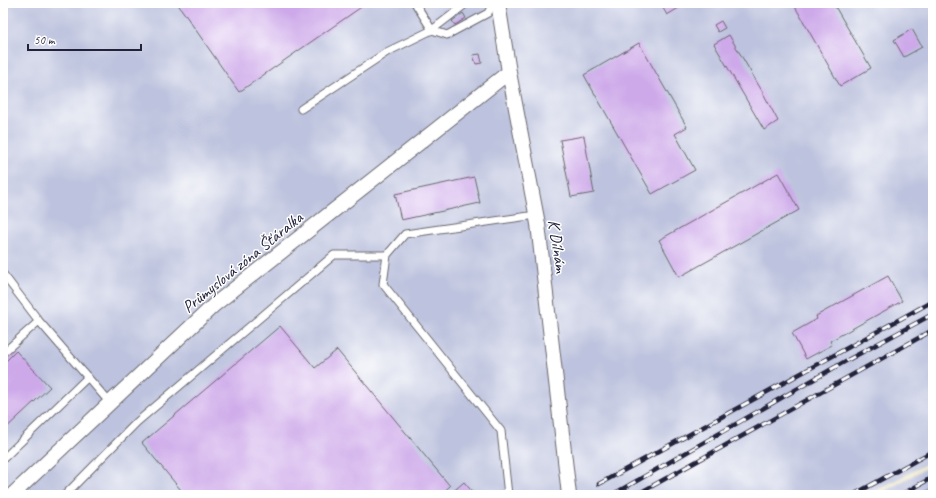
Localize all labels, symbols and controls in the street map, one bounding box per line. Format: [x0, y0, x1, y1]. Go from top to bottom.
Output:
scale bar [28, 26, 141, 52]
text: 50 m [34, 32, 56, 48]
street label: Průmyslová zóna Šťáralka [178, 207, 308, 317]
street label: K Dílnám [543, 218, 572, 275]

